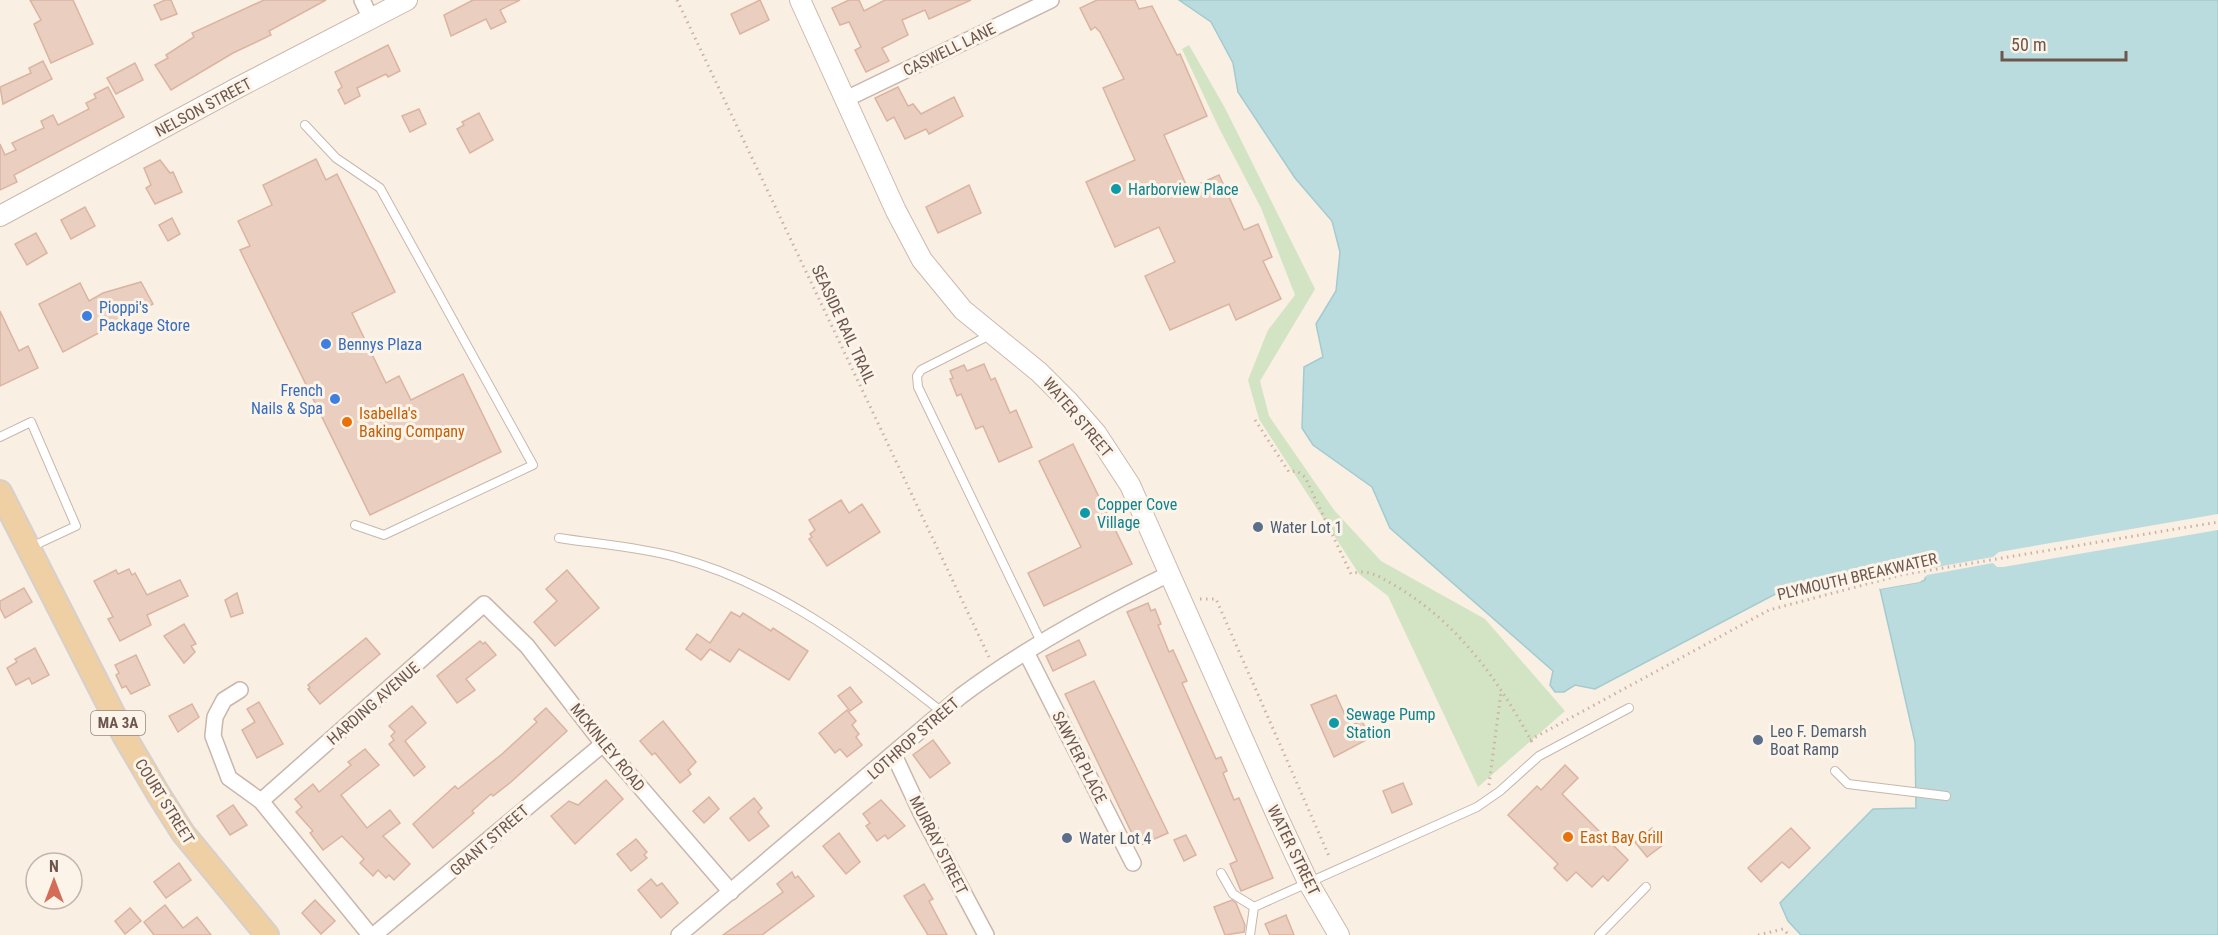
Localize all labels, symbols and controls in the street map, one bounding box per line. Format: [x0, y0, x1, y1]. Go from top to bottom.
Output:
street label: CASWELL LANE [900, 19, 999, 80]
scale bar [2002, 24, 2126, 62]
text: 50 m [2011, 34, 2046, 55]
street label: NELSON STREET [152, 74, 255, 141]
place label: Harborview Place [1128, 180, 1239, 199]
marker: Harborview Place [1109, 182, 1123, 196]
street label: SEASIDE RAIL TRAIL [808, 262, 880, 387]
place label: Pioppi's Package Store [99, 298, 190, 335]
marker: Pioppi's Package Store [80, 309, 94, 323]
place label: Bennys Plaza [338, 335, 422, 354]
marker: Bennys Plaza [319, 337, 333, 351]
street label: WATER STREET [1039, 374, 1116, 461]
place label: French Nails & Spa [251, 381, 323, 418]
marker: French Nails & Spa [328, 392, 342, 406]
place label: Isabella's Baking Company [359, 404, 465, 441]
marker: Isabella's Baking Company [340, 415, 354, 429]
place label: Copper Cove Village [1097, 495, 1177, 532]
marker: Copper Cove Village [1078, 506, 1092, 520]
place label: Water Lot 1 [1270, 518, 1342, 537]
marker: Water Lot 1 [1251, 520, 1265, 534]
street label: PLYMOUTH BREAKWATER [1775, 549, 1939, 604]
street label: HARDING AVENUE [323, 658, 423, 749]
street label: LOTHROP STREET [864, 694, 963, 783]
street label: MCKINLEY ROAD [566, 699, 649, 795]
place label: Sewage Pump Station [1346, 705, 1436, 742]
street label: SAWYER PLACE [1048, 708, 1111, 806]
road number: MA 3A [91, 711, 145, 735]
marker: Sewage Pump Station [1327, 716, 1341, 730]
place label: Leo F. Demarsh Boat Ramp [1770, 722, 1867, 759]
marker: Leo F. Demarsh Boat Ramp [1751, 733, 1765, 747]
street label: COURT STREET [131, 755, 198, 847]
street label: MURRAY STREET [906, 793, 972, 898]
street label: GRANT STREET [446, 801, 533, 880]
street label: WATER STREET [1264, 802, 1324, 898]
place label: East Bay Grill [1580, 828, 1663, 847]
place label: Water Lot 4 [1079, 829, 1151, 848]
marker: East Bay Grill [1561, 830, 1575, 844]
marker: Water Lot 4 [1060, 831, 1074, 845]
north arrow [24, 851, 84, 911]
text: N [49, 857, 59, 876]

